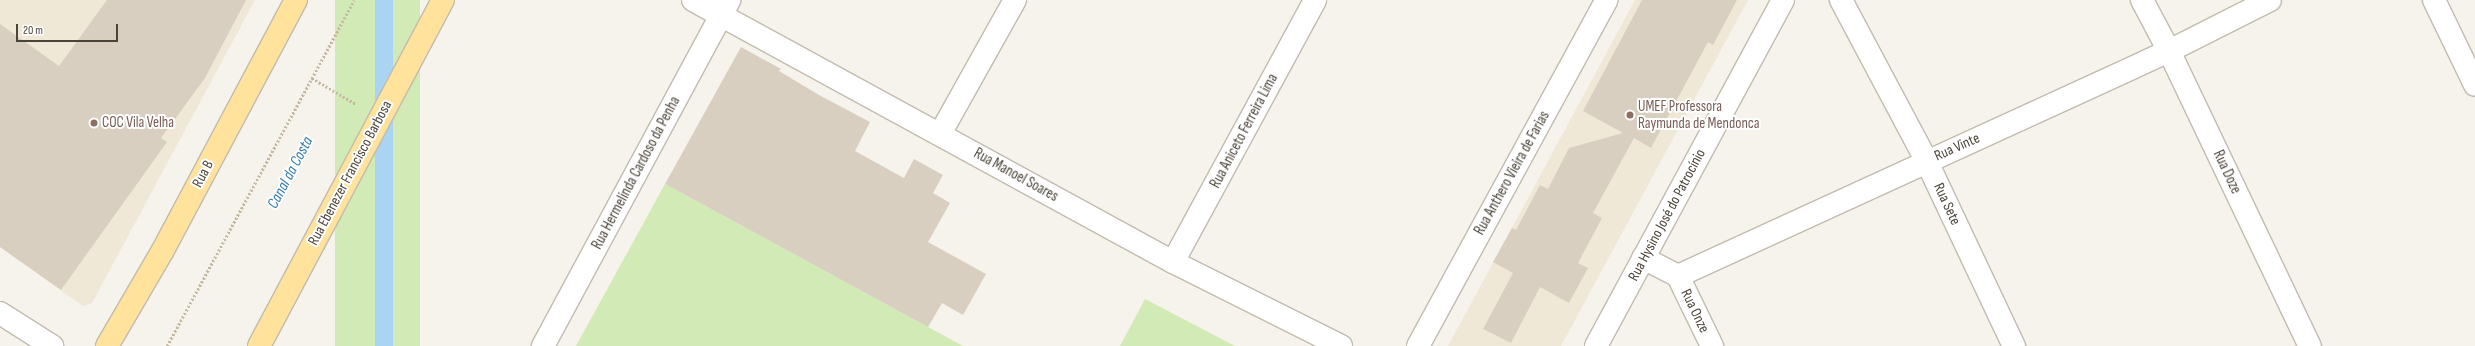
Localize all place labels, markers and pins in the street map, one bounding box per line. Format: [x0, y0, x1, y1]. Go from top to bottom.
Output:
place label: UMEF Professora Raymunda de Mendonca [1638, 97, 1759, 132]
marker: UMEF Professora Raymunda de Mendonca [1625, 110, 1635, 120]
place label: COC Vila Velha [102, 114, 174, 132]
marker: COC Vila Velha [89, 118, 99, 128]

